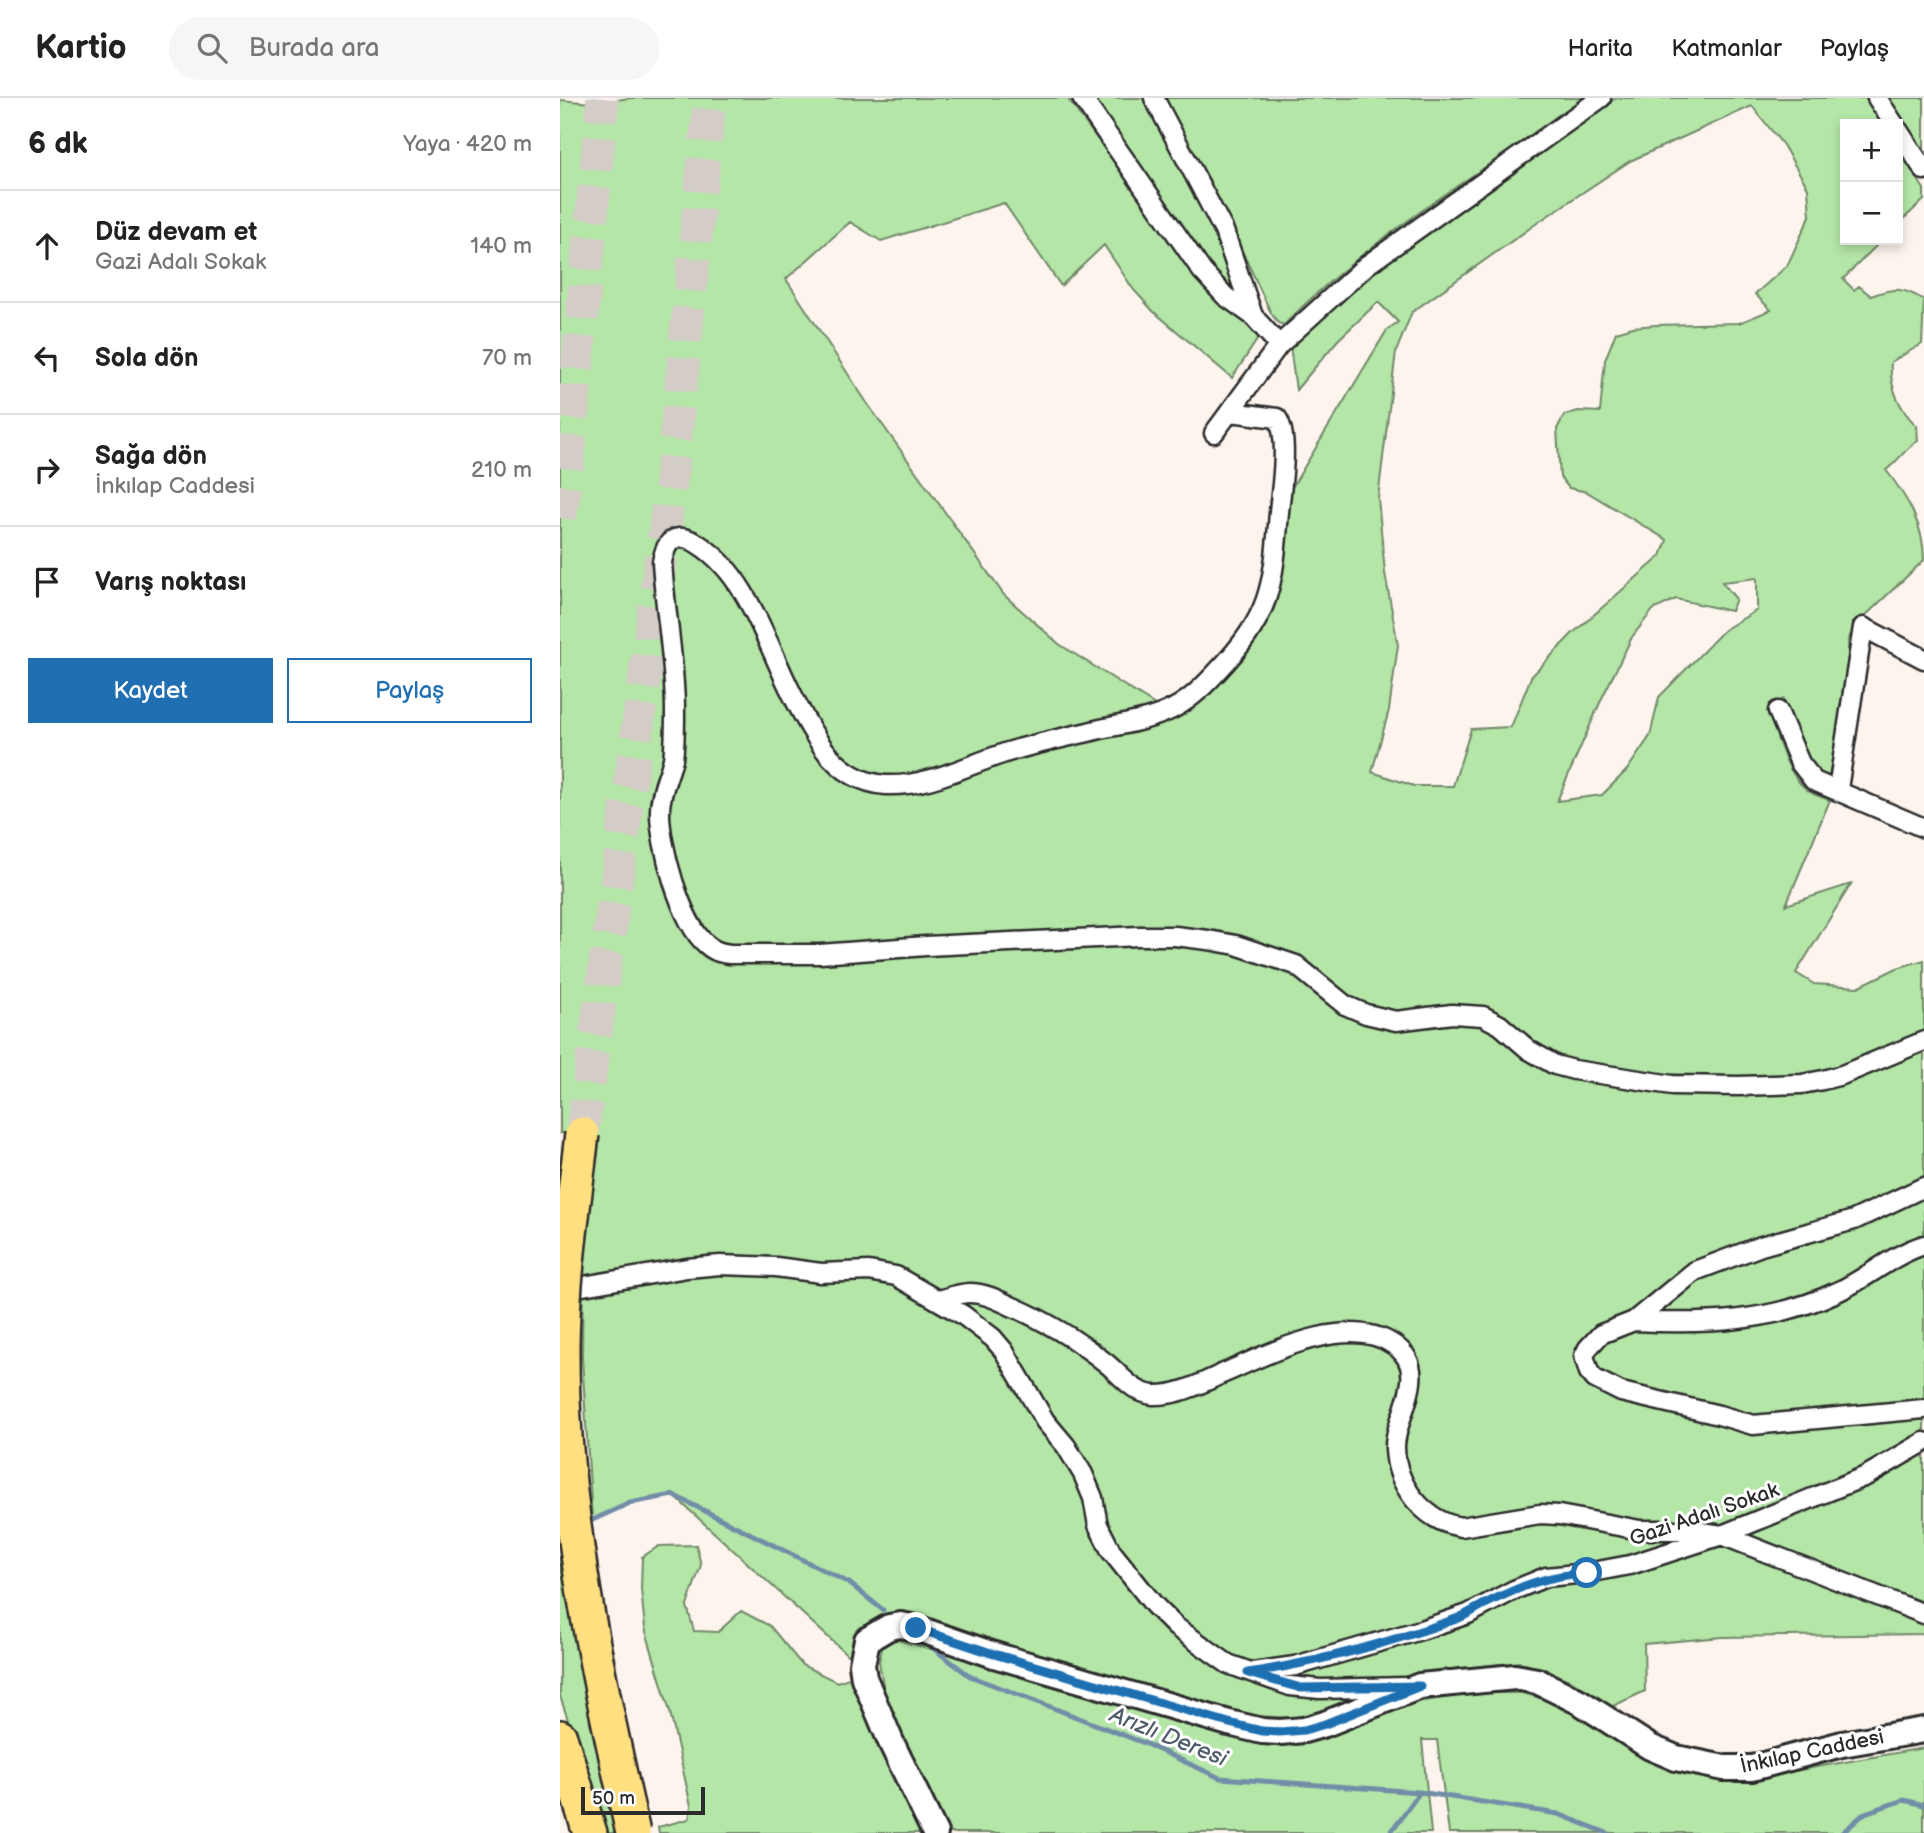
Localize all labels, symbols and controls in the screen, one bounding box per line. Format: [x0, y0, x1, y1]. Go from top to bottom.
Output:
search box [169, 17, 659, 80]
text: Kartio [35, 28, 127, 68]
icon: search [193, 29, 231, 67]
text: Burada ara [249, 33, 380, 64]
text: Harita [1567, 34, 1633, 63]
text: Katmanlar [1671, 34, 1782, 63]
text: Paylaş [1820, 34, 1889, 63]
map controls [1840, 119, 1903, 245]
button: + [1840, 119, 1903, 182]
text: 6 dk [28, 126, 88, 162]
text: Yaya · 420 m [403, 130, 532, 158]
button: − [1840, 182, 1903, 245]
text: Düz devam et [95, 217, 257, 248]
icon: ahead [28, 227, 66, 265]
text: 140 m [470, 232, 532, 260]
text: Gazi Adalı Sokak [95, 248, 266, 276]
icon: left [28, 339, 66, 377]
text: Sola dön [95, 343, 199, 374]
text: 70 m [482, 344, 532, 372]
text: Sağa dön [95, 441, 207, 472]
icon: right [28, 451, 66, 489]
text: 210 m [471, 456, 532, 484]
text: İnkılap Caddesi [95, 472, 255, 500]
icon: arrive [28, 563, 66, 601]
text: Varış noktası [95, 567, 246, 598]
button: Kaydet [28, 658, 273, 723]
button: Paylaş [287, 658, 532, 723]
street label: Gazi Adalı Sokak [1626, 1477, 1783, 1552]
route start [1571, 1557, 1602, 1588]
route end [900, 1612, 931, 1643]
water label: Arızlı Deresi [1105, 1700, 1233, 1774]
street label: İnkılap Caddesi [1738, 1724, 1886, 1779]
scale bar [581, 1784, 705, 1816]
text: 50 m [592, 1787, 635, 1810]

